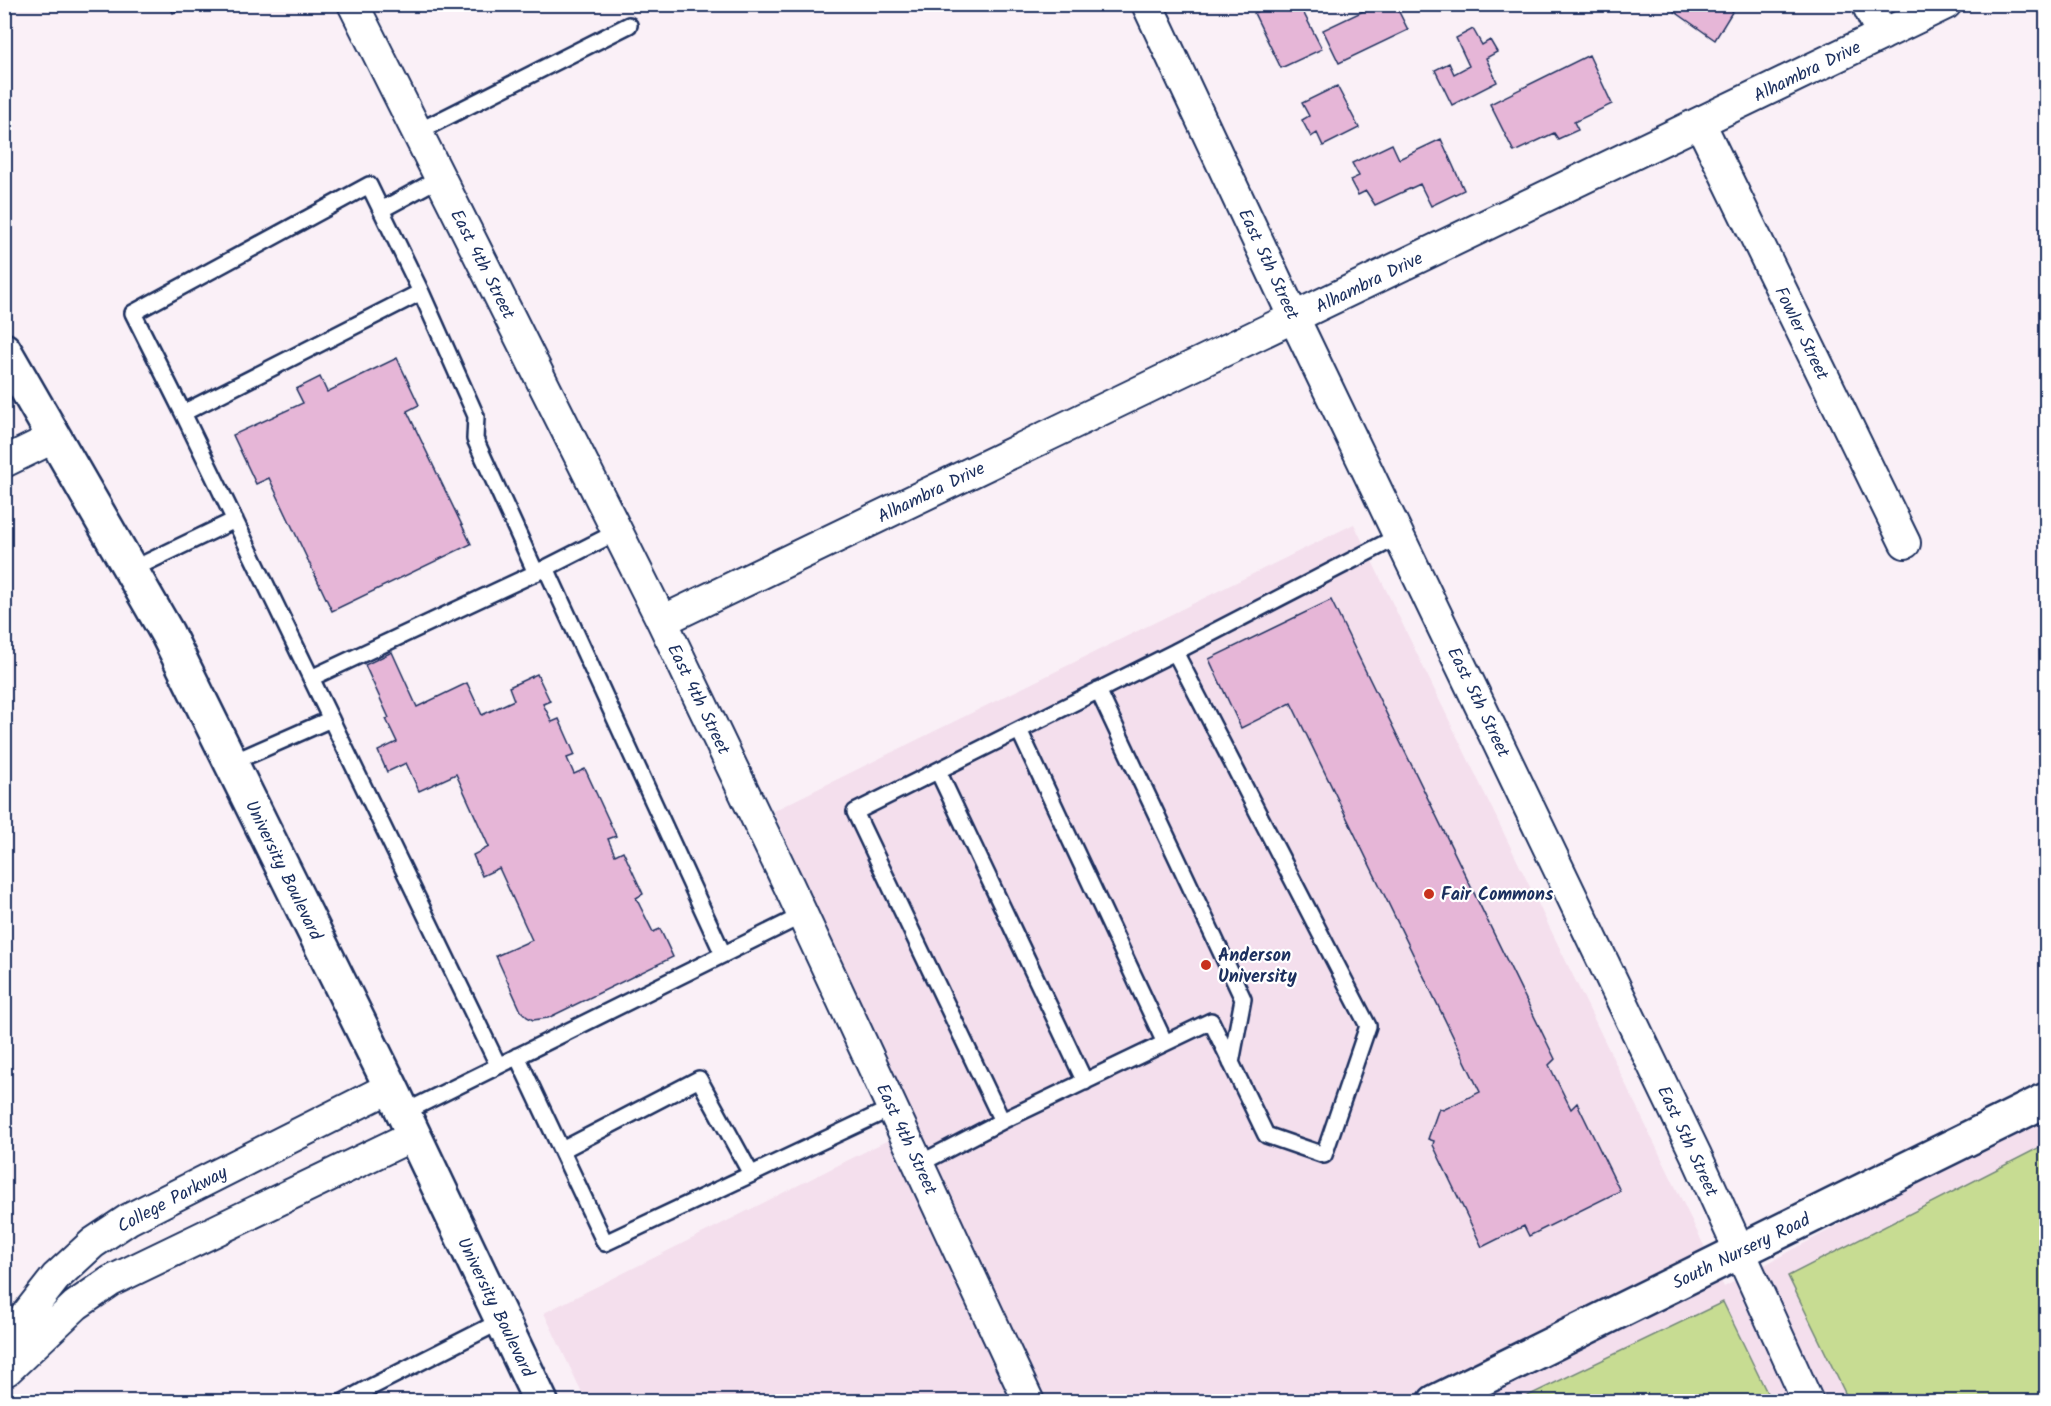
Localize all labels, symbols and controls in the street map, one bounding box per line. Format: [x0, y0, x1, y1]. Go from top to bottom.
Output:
street label: Alhambra Drive [1749, 34, 1866, 111]
street label: East 5th Street [1229, 204, 1307, 326]
street label: East 4th Street [441, 205, 522, 326]
street label: Alhambra Drive [1311, 245, 1428, 322]
street label: Fowler Street [1765, 282, 1836, 386]
street label: Alhambra Drive [873, 455, 990, 532]
street label: East 4th Street [658, 639, 737, 761]
street label: East 5th Street [1438, 642, 1517, 764]
street label: University Boulevard [236, 796, 330, 947]
place label: Fair Commons [1441, 881, 1554, 910]
marker: Fair Commons [1422, 887, 1436, 901]
place label: Anderson University [1218, 942, 1297, 992]
marker: Anderson University [1199, 958, 1213, 972]
street label: East 4th Street [867, 1079, 945, 1201]
street label: East 5th Street [1648, 1081, 1726, 1203]
street label: College Parkway [112, 1159, 234, 1242]
street label: South Nursery Road [1668, 1206, 1817, 1298]
street label: University Boulevard [448, 1233, 542, 1384]

